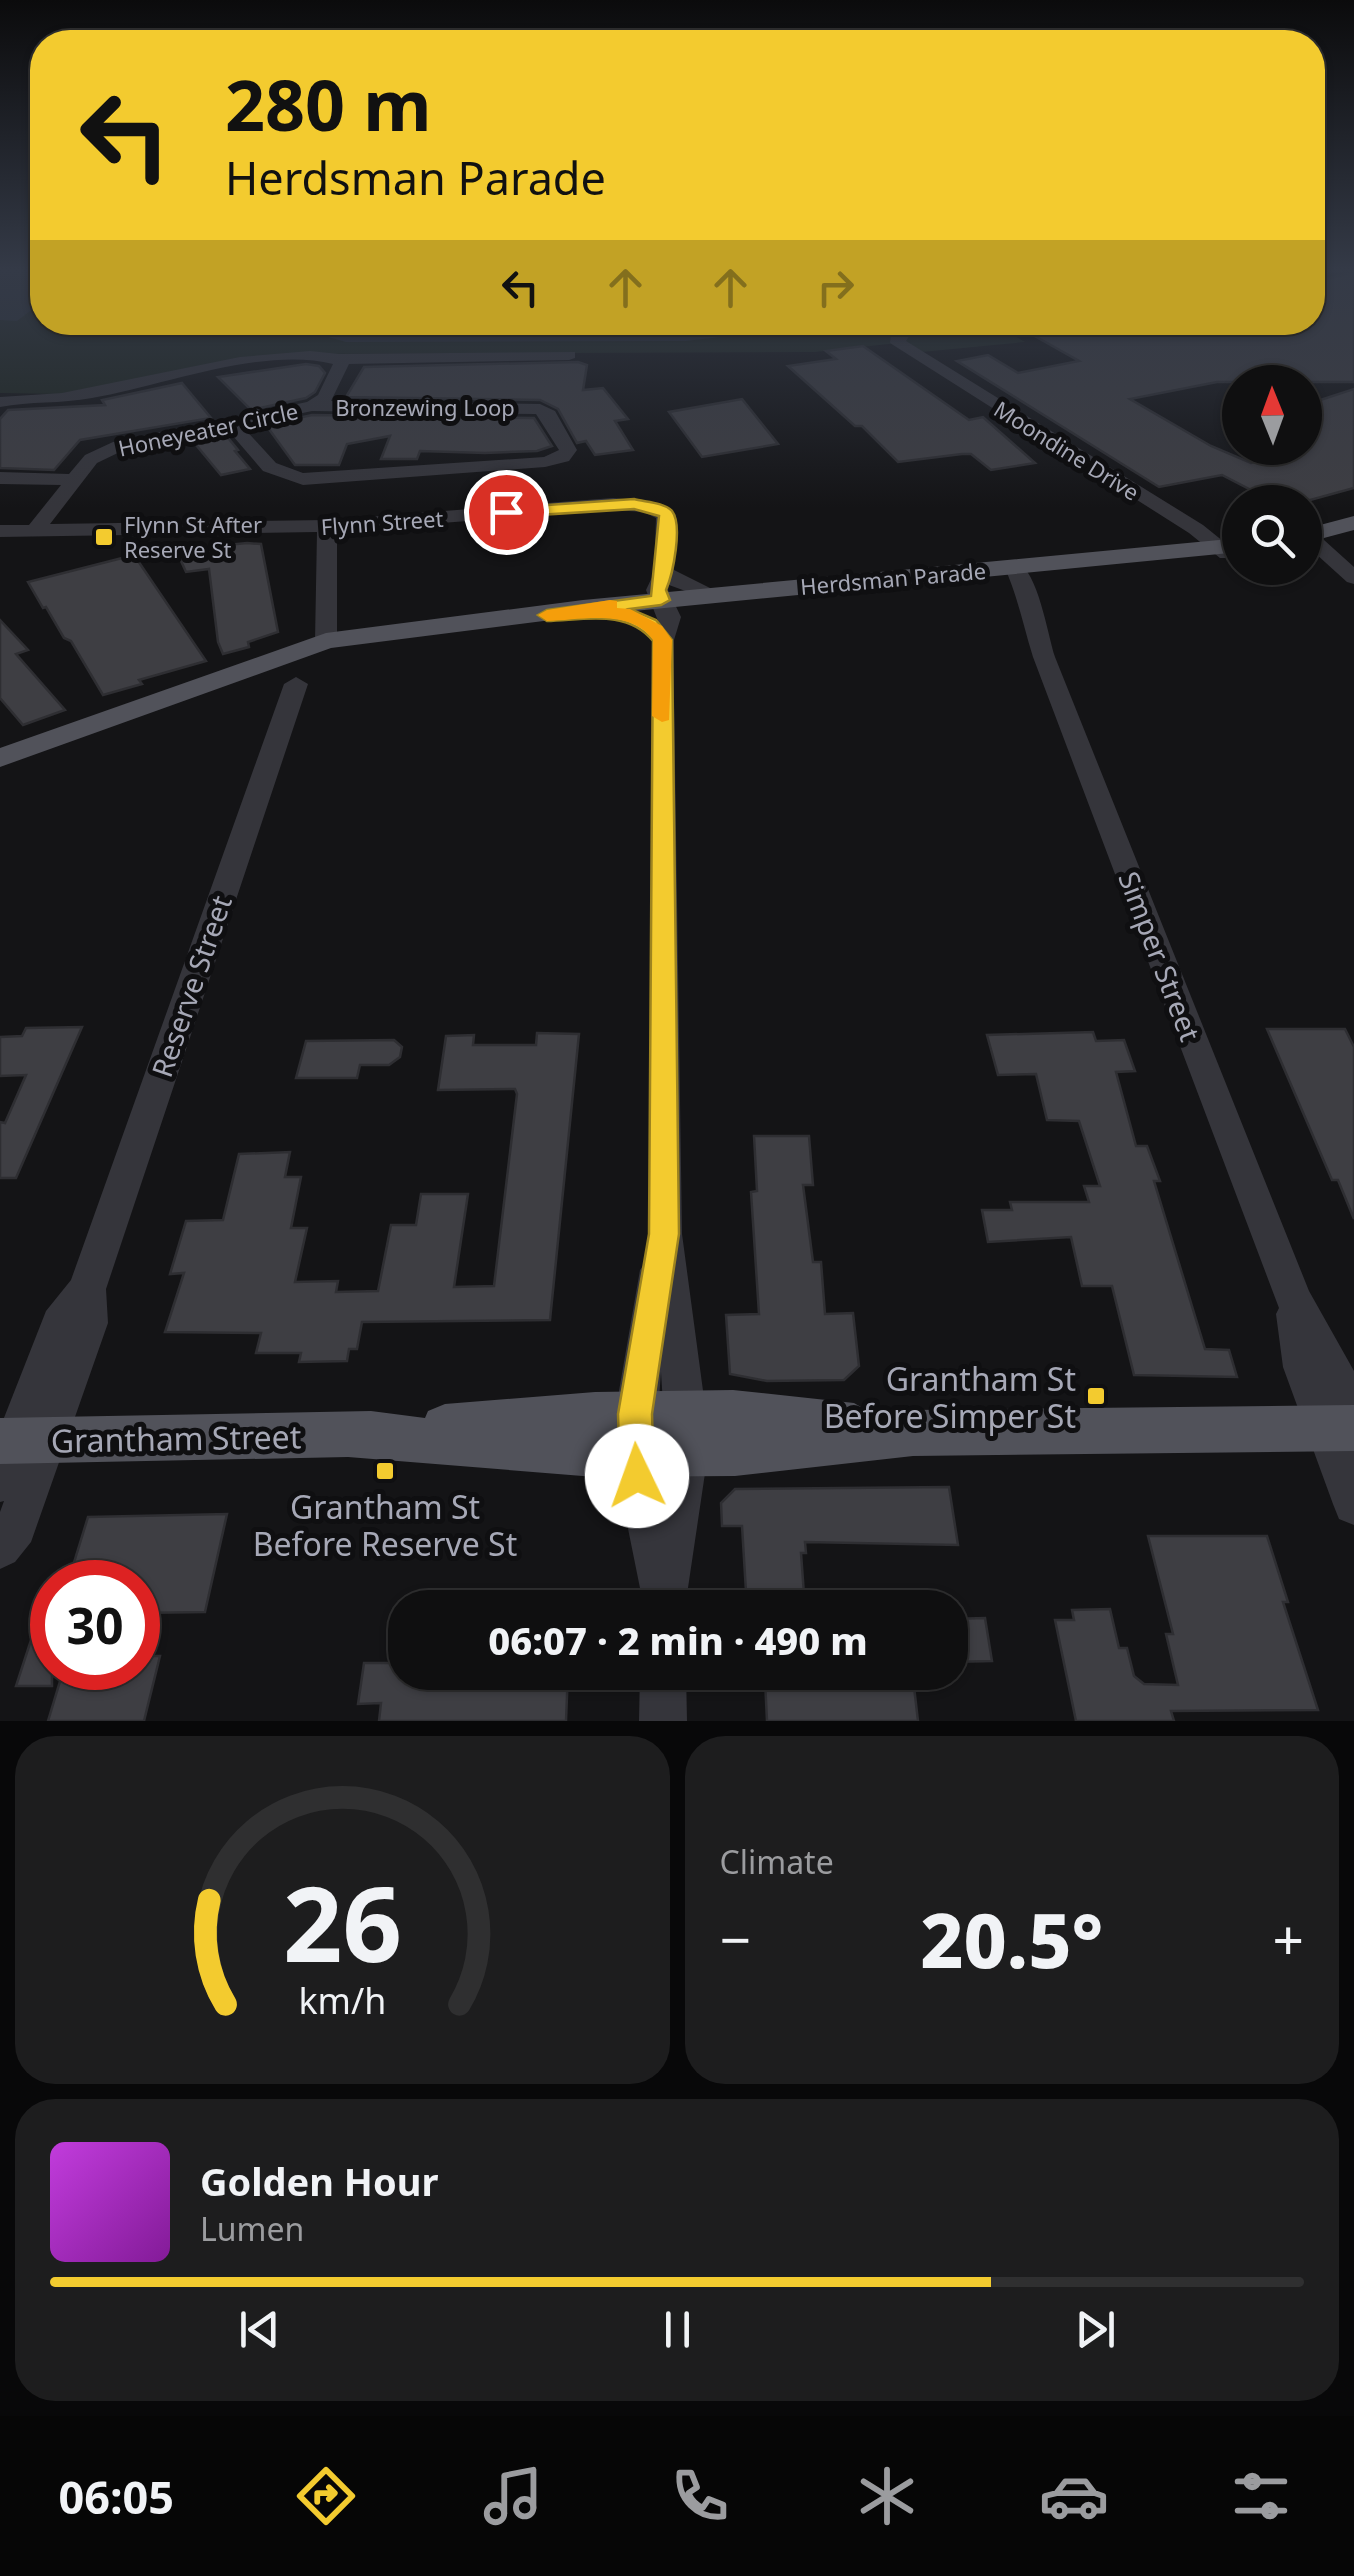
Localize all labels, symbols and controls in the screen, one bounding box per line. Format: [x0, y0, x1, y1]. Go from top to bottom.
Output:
text: 280 m [225, 56, 432, 152]
icon: left [60, 70, 190, 200]
text: Herdsman Parade [225, 147, 606, 208]
icon: left [493, 260, 548, 315]
icon: ahead [598, 260, 653, 315]
icon: ahead [703, 260, 758, 315]
icon: right [808, 260, 863, 315]
north arrow [1222, 365, 1322, 465]
map controls [1222, 365, 1322, 585]
street label: Bronzewing Loop [335, 392, 515, 422]
street label: Moondine Drive [989, 393, 1145, 507]
street label: Honeyeater Circle [115, 395, 301, 463]
pin [464, 470, 549, 555]
icon: arrive [479, 485, 534, 540]
button: search [1222, 485, 1322, 585]
street label: Flynn Street [320, 503, 444, 541]
place label: Flynn St After Reserve St [124, 509, 262, 564]
marker: Flynn St After Reserve St [93, 526, 115, 548]
street label: Herdsman Parade [799, 555, 987, 601]
street label: Simper Street [1110, 866, 1210, 1046]
street label: Reserve Street [142, 890, 240, 1082]
place label: Grantham St Before Simper St [824, 1357, 1076, 1437]
marker: Grantham St Before Simper St [1085, 1385, 1107, 1407]
street label: Grantham Street [50, 1414, 302, 1462]
position arrow [585, 1424, 689, 1528]
marker: Grantham St Before Reserve St [374, 1460, 396, 1482]
place label: Grantham St Before Reserve St [253, 1485, 517, 1565]
speed limit sign: 30 [30, 1560, 160, 1690]
text: 06:07 · 2 min · 490 m [488, 1614, 868, 1666]
text: Climate [720, 1840, 834, 1883]
text: 26 [283, 1851, 402, 1992]
text: 20.5° [920, 1888, 1103, 1990]
text: − [720, 1901, 751, 1976]
text: + [1273, 1901, 1304, 1976]
text: km/h [298, 1976, 386, 2024]
text: Golden Hour [200, 2155, 438, 2207]
text: Lumen [200, 2207, 304, 2250]
icon: previous [232, 2302, 287, 2357]
icon: pause [650, 2302, 705, 2357]
icon: next [1068, 2302, 1123, 2357]
icon: directions [291, 2461, 361, 2531]
icon: music [478, 2461, 548, 2531]
icon: phone [665, 2461, 735, 2531]
icon: climate [852, 2461, 922, 2531]
icon: car [1039, 2461, 1109, 2531]
icon: filters [1226, 2461, 1296, 2531]
text: 06:05 [58, 2466, 174, 2527]

